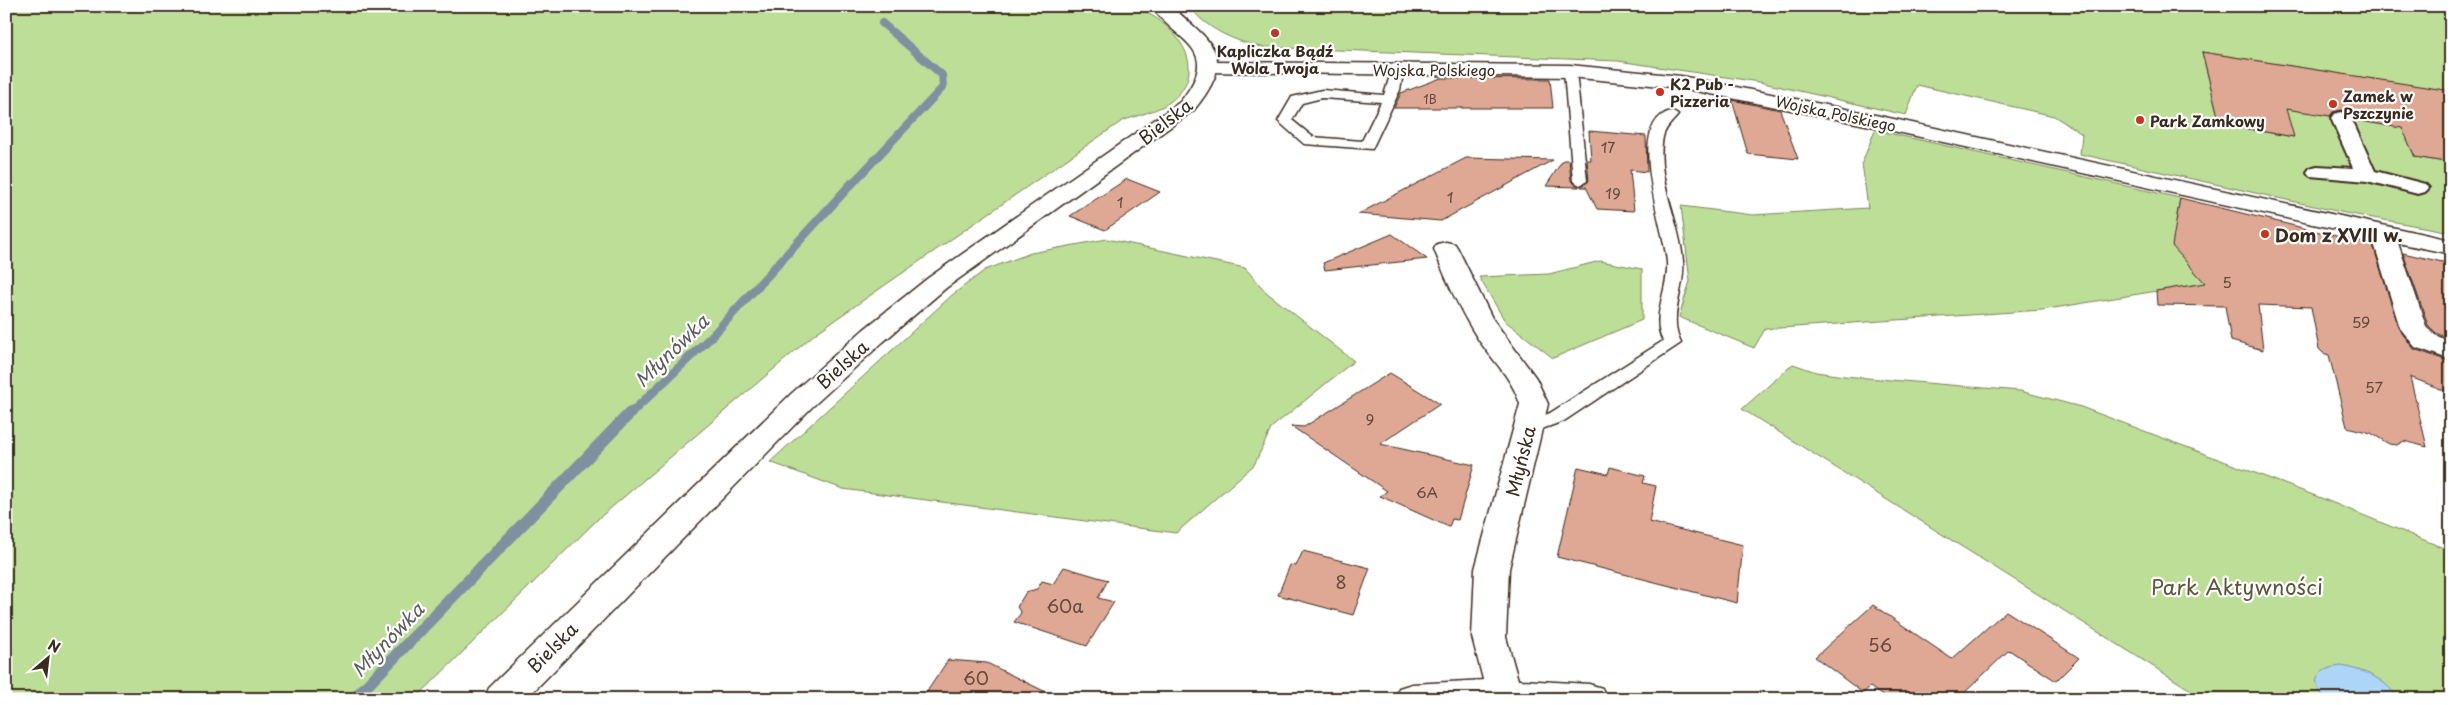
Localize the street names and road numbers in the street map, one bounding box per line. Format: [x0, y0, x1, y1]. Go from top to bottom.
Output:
street label: Wojska Polskiego [1373, 58, 1495, 81]
street label: Wojska Polskiego [1774, 89, 1898, 137]
street label: Bielska [1132, 91, 1198, 151]
street label: Bielska [810, 333, 875, 395]
street label: Młyńska [1498, 422, 1542, 499]
street label: Bielska [521, 615, 584, 678]

